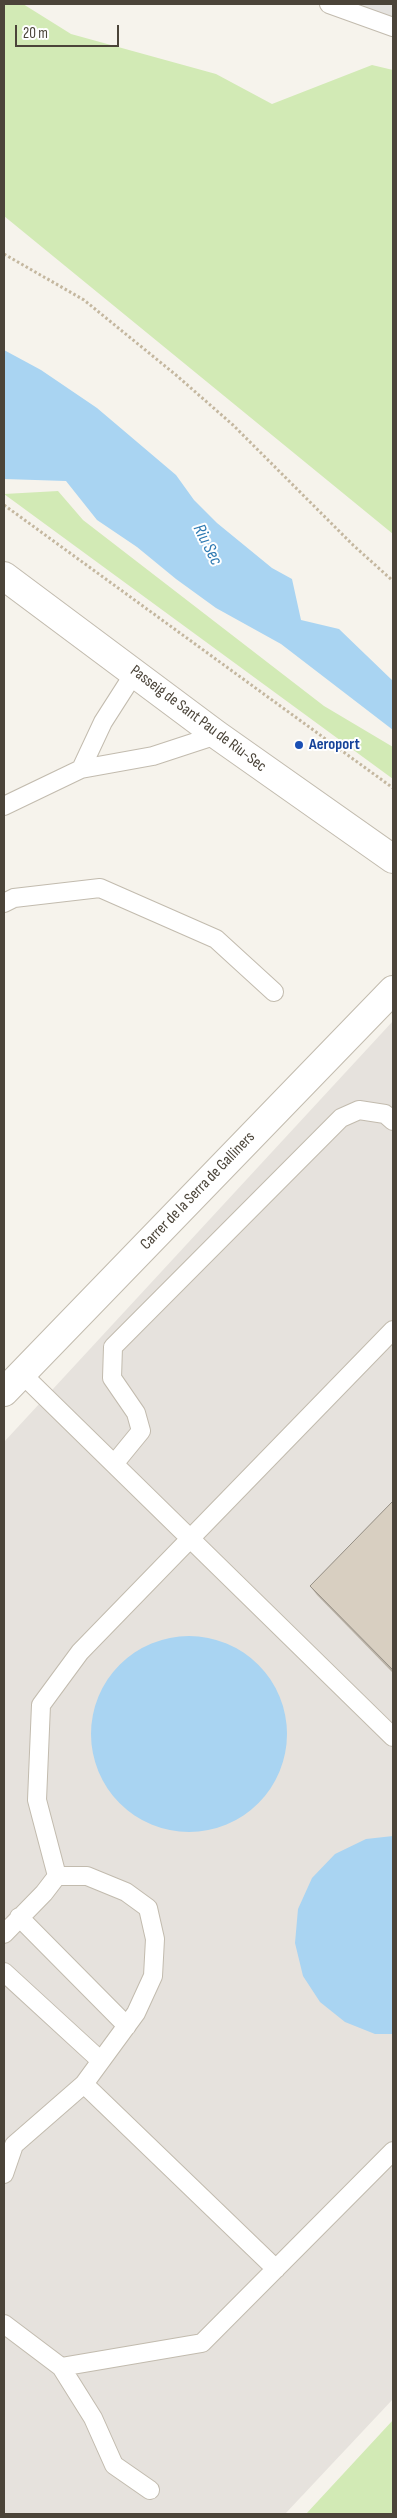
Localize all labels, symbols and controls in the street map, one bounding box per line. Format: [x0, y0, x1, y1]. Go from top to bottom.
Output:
scale bar [18, 15, 121, 47]
text: 20 m [23, 24, 48, 43]
water label: Riu Sec [188, 521, 226, 569]
street label: Passeig de Sant Pau de Riu-Sec [126, 662, 270, 776]
place label: Aeroport [309, 735, 360, 755]
marker: Aeroport [293, 739, 305, 751]
street label: Carrer de la Serra de Galliners [137, 1128, 259, 1254]

